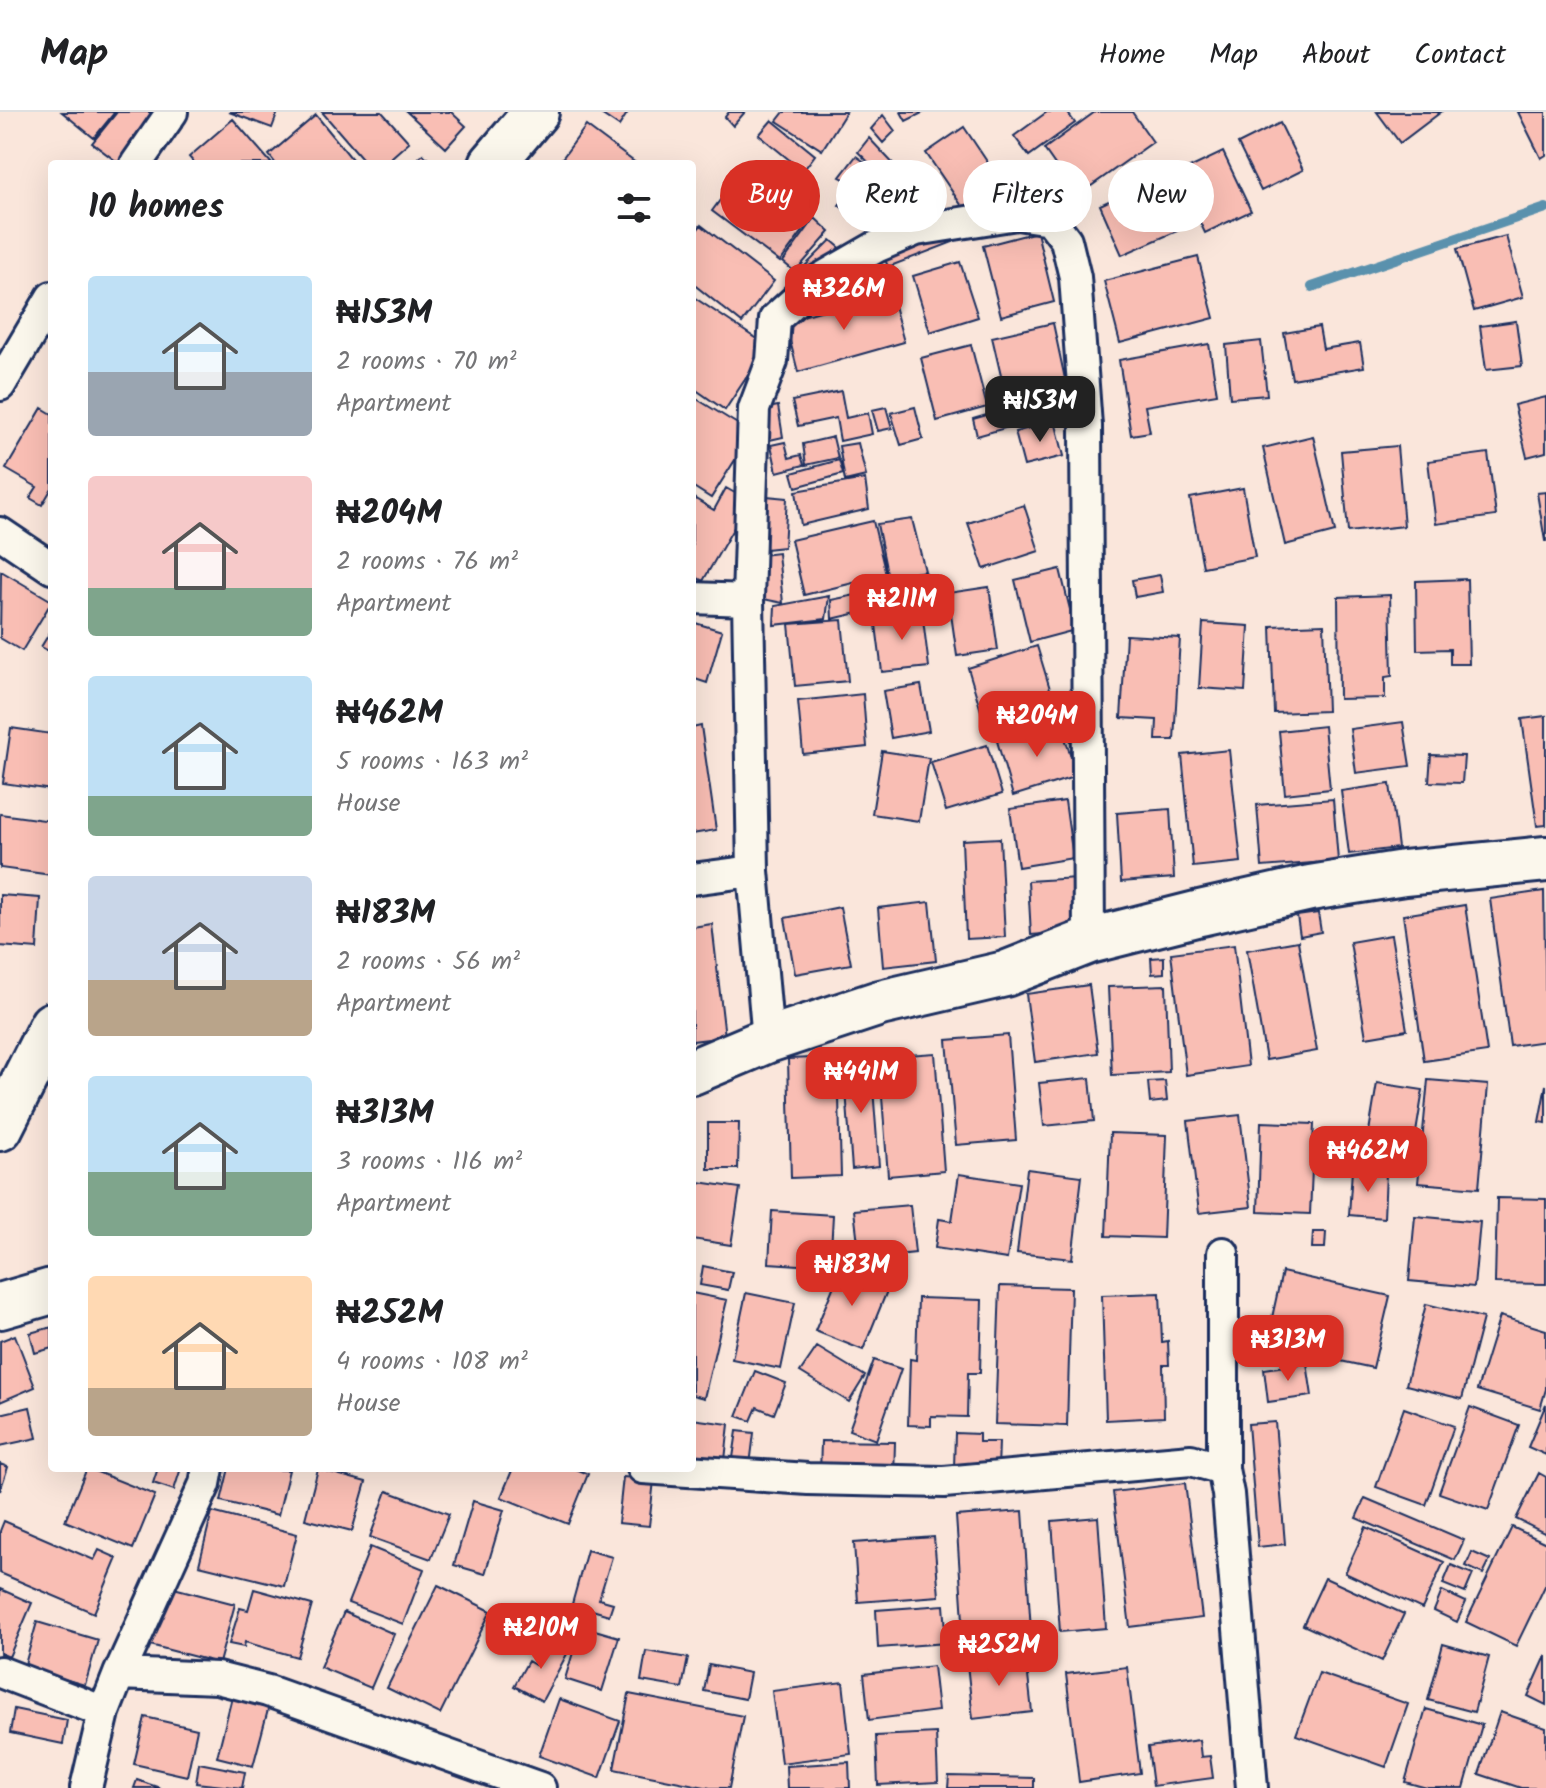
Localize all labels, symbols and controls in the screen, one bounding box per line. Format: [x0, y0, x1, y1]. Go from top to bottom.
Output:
text: Map [40, 25, 109, 85]
text: Home [1099, 33, 1165, 78]
text: Map [1209, 33, 1258, 78]
text: About [1302, 33, 1370, 78]
text: Contact [1414, 33, 1506, 78]
chip: Buy [720, 160, 820, 232]
chip: Rent [836, 160, 947, 232]
chip: Filters [963, 160, 1092, 232]
chip: New [1108, 160, 1214, 232]
text: 10 homes [88, 181, 224, 235]
icon: filters [612, 186, 656, 230]
pin: ₦326M [788, 264, 900, 332]
text: ₦326M [803, 269, 885, 311]
text: ₦153M [336, 287, 432, 341]
icon: home [152, 308, 248, 404]
text: 2 rooms · 70 m² [336, 341, 517, 383]
pin: ₦153M [984, 376, 1096, 444]
text: ₦153M [1003, 381, 1077, 423]
text: Apartment [336, 383, 451, 425]
text: ₦204M [336, 487, 442, 541]
icon: home [152, 508, 248, 604]
text: 2 rooms · 76 m² [336, 541, 518, 583]
pin: ₦211M [846, 574, 958, 642]
text: ₦211M [867, 579, 937, 621]
text: Apartment [336, 583, 451, 625]
text: ₦462M [336, 687, 443, 741]
pin: ₦204M [981, 691, 1093, 759]
text: ₦204M [996, 696, 1078, 738]
icon: home [152, 708, 248, 804]
text: 5 rooms · 163 m² [336, 741, 528, 783]
text: House [336, 783, 400, 825]
text: ₦183M [336, 887, 435, 941]
icon: home [152, 908, 248, 1004]
text: 2 rooms · 56 m² [336, 941, 520, 983]
text: Apartment [336, 983, 451, 1025]
pin: ₦441M [805, 1047, 917, 1115]
text: ₦441M [824, 1052, 898, 1094]
text: ₦313M [336, 1087, 434, 1141]
icon: home [152, 1108, 248, 1204]
pin: ₦462M [1312, 1126, 1424, 1194]
text: ₦462M [1327, 1131, 1409, 1173]
text: 3 rooms · 116 m² [336, 1141, 522, 1183]
text: Apartment [336, 1183, 451, 1225]
pin: ₦183M [796, 1240, 908, 1308]
text: ₦183M [814, 1245, 890, 1287]
text: ₦252M [336, 1287, 443, 1341]
icon: home [152, 1308, 248, 1404]
pin: ₦313M [1232, 1315, 1344, 1383]
text: ₦313M [1251, 1320, 1325, 1362]
text: 4 rooms · 108 m² [336, 1341, 528, 1383]
text: House [336, 1383, 400, 1425]
pin: ₦210M [485, 1603, 597, 1671]
text: ₦210M [504, 1608, 578, 1650]
pin: ₦252M [943, 1620, 1055, 1688]
text: ₦252M [958, 1625, 1040, 1667]

